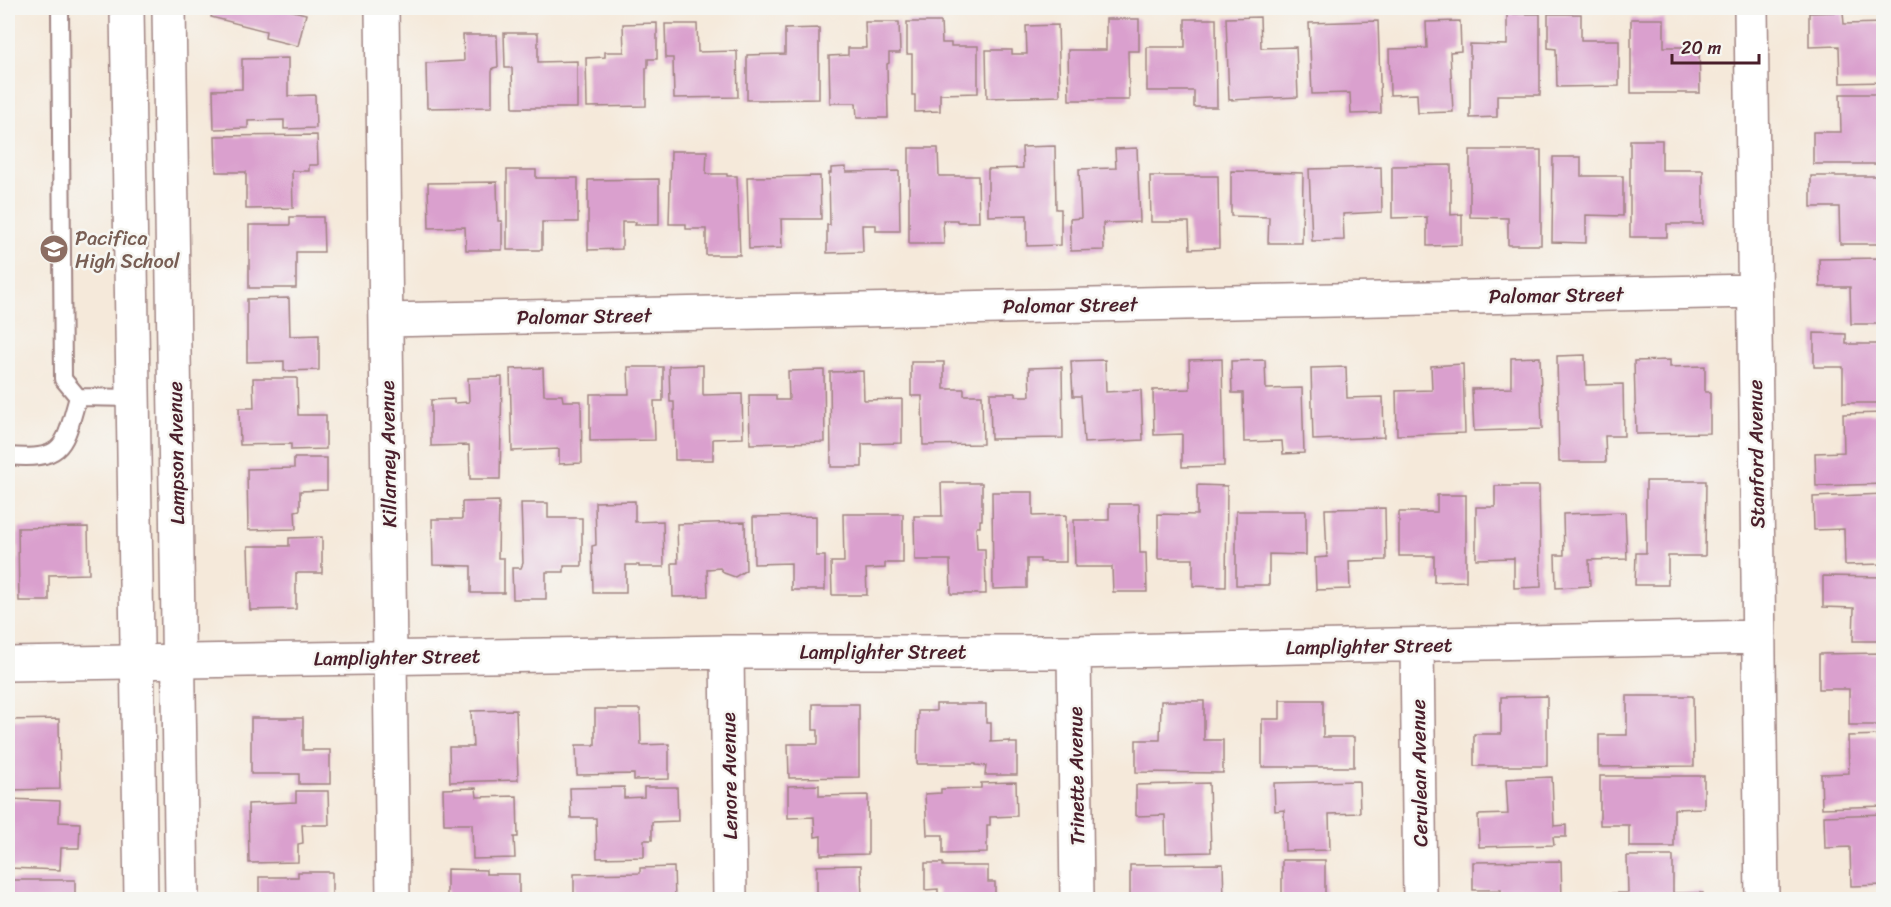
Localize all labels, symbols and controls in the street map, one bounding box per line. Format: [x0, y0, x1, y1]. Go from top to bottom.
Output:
scale bar [1672, 27, 1759, 65]
text: 20 m [1681, 32, 1721, 64]
place label: Pacifica High School [75, 221, 181, 279]
school or university icon: Pacifica High School [38, 233, 70, 265]
street label: Palomar Street [1488, 277, 1625, 314]
street label: Palomar Street [1002, 287, 1139, 324]
street label: Palomar Street [516, 298, 653, 335]
street label: Stanford Avenue [1738, 379, 1775, 529]
street label: Killarney Avenue [370, 380, 407, 528]
street label: Lampson Avenue [158, 381, 195, 525]
street label: Lamplighter Street [1285, 628, 1453, 665]
street label: Lamplighter Street [800, 635, 967, 670]
street label: Lamplighter Street [313, 639, 481, 676]
street label: Cerulean Avenue [1401, 699, 1438, 847]
street label: Trinette Avenue [1058, 706, 1095, 846]
street label: Lenore Avenue [711, 712, 748, 840]

